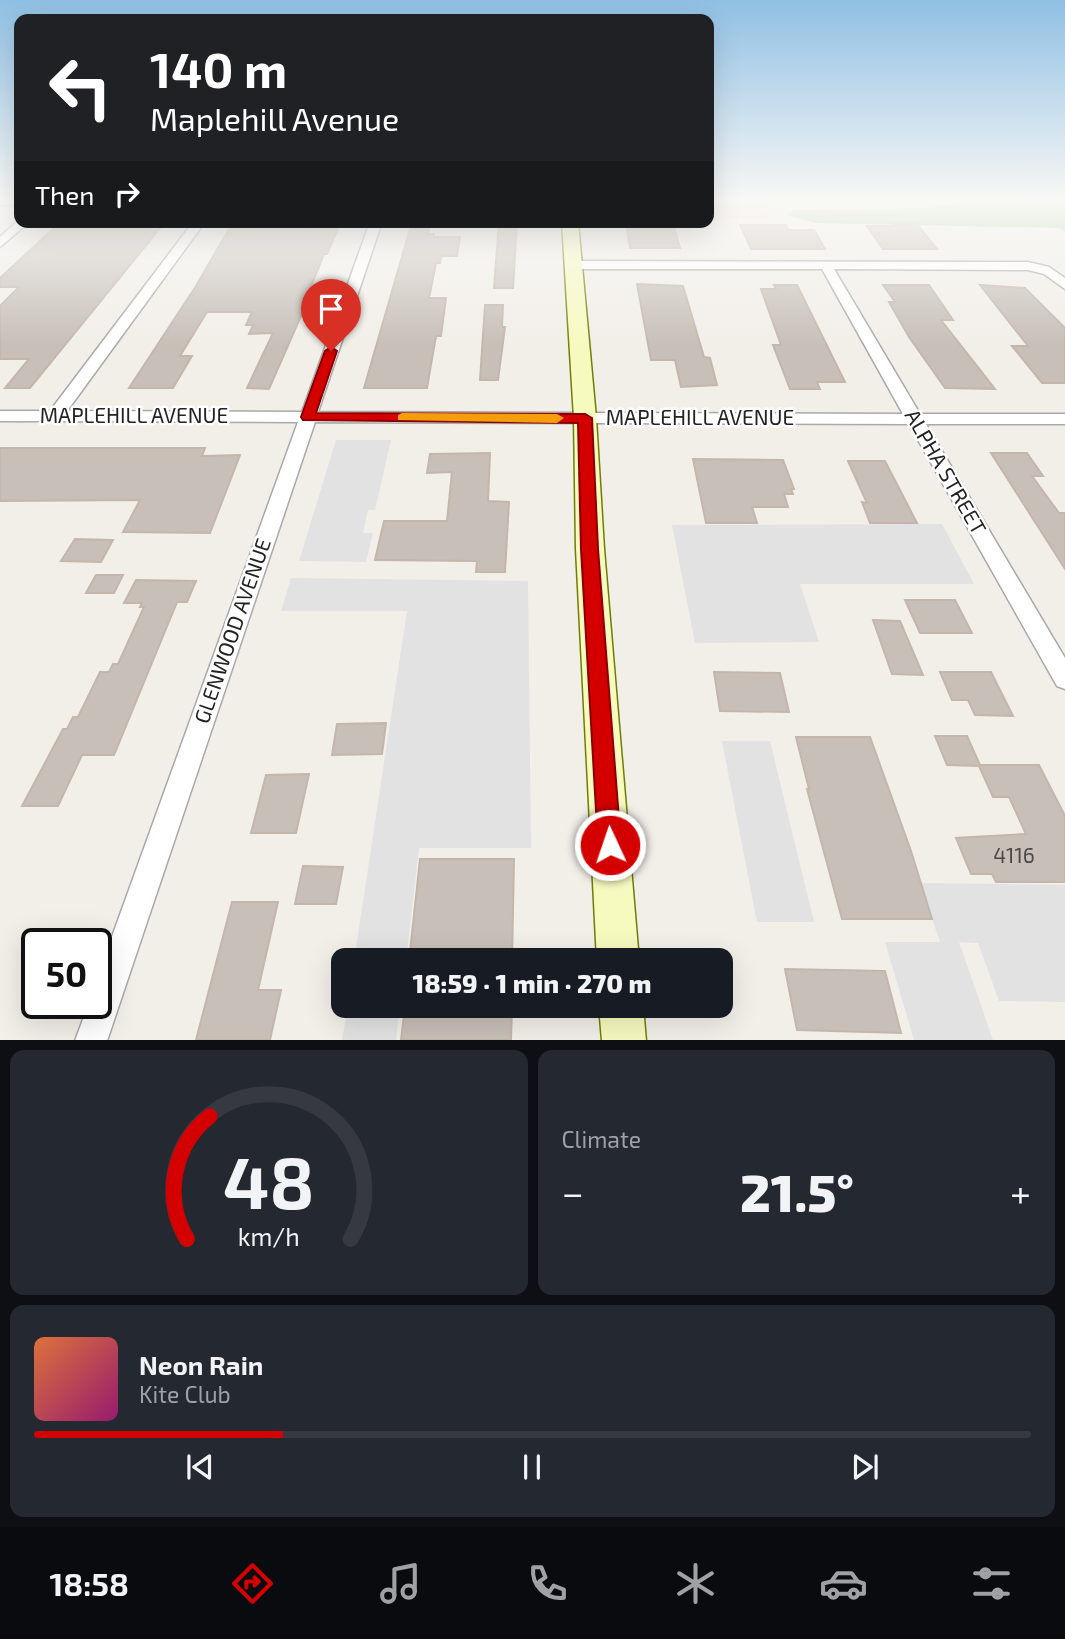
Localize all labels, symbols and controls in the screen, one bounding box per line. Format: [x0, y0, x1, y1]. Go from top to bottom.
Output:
text: 140 m [150, 39, 287, 98]
icon: left [35, 42, 126, 133]
text: Maplehill Avenue [150, 99, 399, 137]
icon: right [108, 175, 146, 213]
text: Then [35, 179, 94, 210]
pin [301, 279, 361, 351]
icon: arrive [312, 290, 350, 328]
street label: MAPLEHILL AVENUE [40, 402, 228, 427]
street label: MAPLEHILL AVENUE [606, 404, 794, 429]
street label: ALPHA STREET [900, 404, 992, 538]
street label: GLENWOOD AVENUE [188, 535, 275, 726]
position arrow [573, 808, 647, 882]
house number: 4116 [993, 842, 1035, 867]
speed limit sign: 50 [21, 928, 112, 1019]
text: 18:59 · 1 min · 270 m [412, 967, 652, 998]
text: Climate [562, 1125, 641, 1153]
text: 48 [223, 1136, 315, 1224]
text: 21.5° [740, 1160, 854, 1222]
text: − [562, 1169, 584, 1215]
text: + [1010, 1169, 1031, 1215]
text: km/h [238, 1220, 300, 1250]
text: Neon Rain [139, 1349, 263, 1380]
text: Kite Club [139, 1380, 231, 1408]
icon: previous [181, 1448, 219, 1486]
icon: pause [513, 1448, 551, 1486]
icon: next [846, 1448, 884, 1486]
icon: directions [228, 1559, 277, 1608]
icon: music [376, 1559, 425, 1608]
icon: phone [523, 1559, 572, 1608]
icon: climate [671, 1559, 720, 1608]
icon: car [819, 1559, 868, 1608]
icon: filters [967, 1559, 1016, 1608]
text: 18:58 [49, 1564, 129, 1602]

